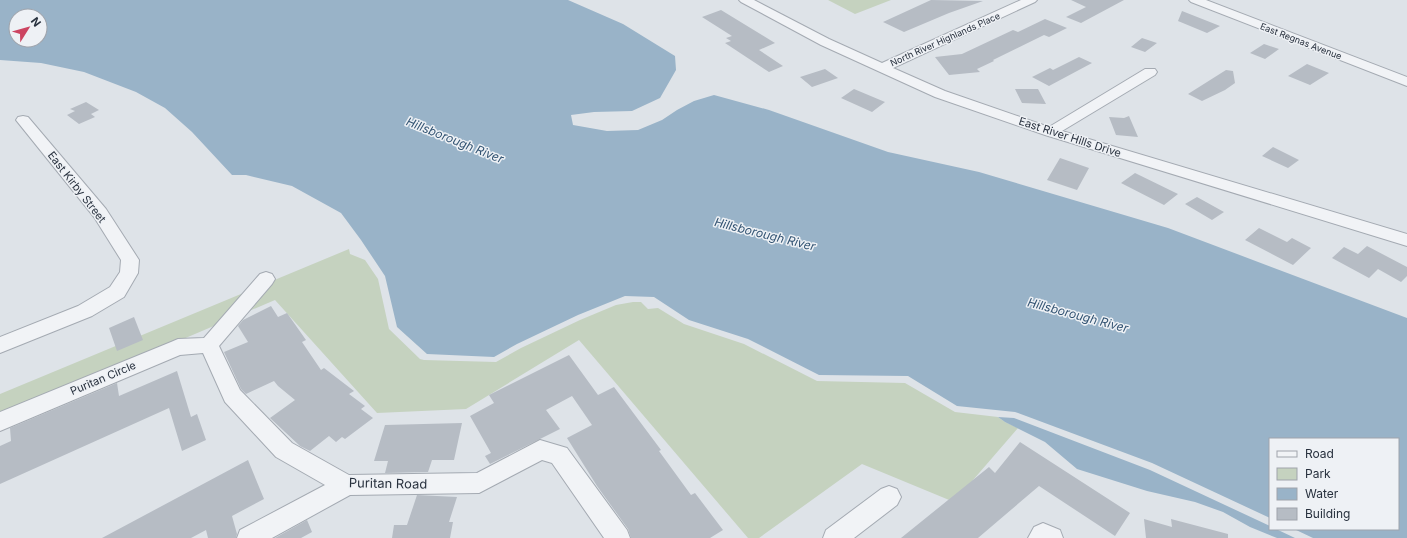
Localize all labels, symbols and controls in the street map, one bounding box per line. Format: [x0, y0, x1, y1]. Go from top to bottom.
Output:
north arrow [8, 8, 48, 48]
street label: North River Highlands Place [888, 10, 1002, 68]
text: N [28, 14, 44, 30]
street label: East Regnas Avenue [1259, 20, 1343, 62]
water label: Hillsborough River [404, 114, 506, 167]
street label: East River Hills Drive [1017, 114, 1123, 160]
street label: East Kirby Street [45, 149, 109, 226]
water label: Hillsborough River [713, 214, 818, 254]
water label: Hillsborough River [1026, 294, 1130, 336]
street label: Puritan Circle [68, 358, 138, 398]
legend [1269, 438, 1399, 530]
text: Road [1305, 446, 1334, 461]
text: Park [1305, 466, 1331, 481]
street label: Puritan Road [349, 474, 427, 492]
text: Water [1305, 486, 1339, 501]
text: Building [1305, 506, 1350, 521]

